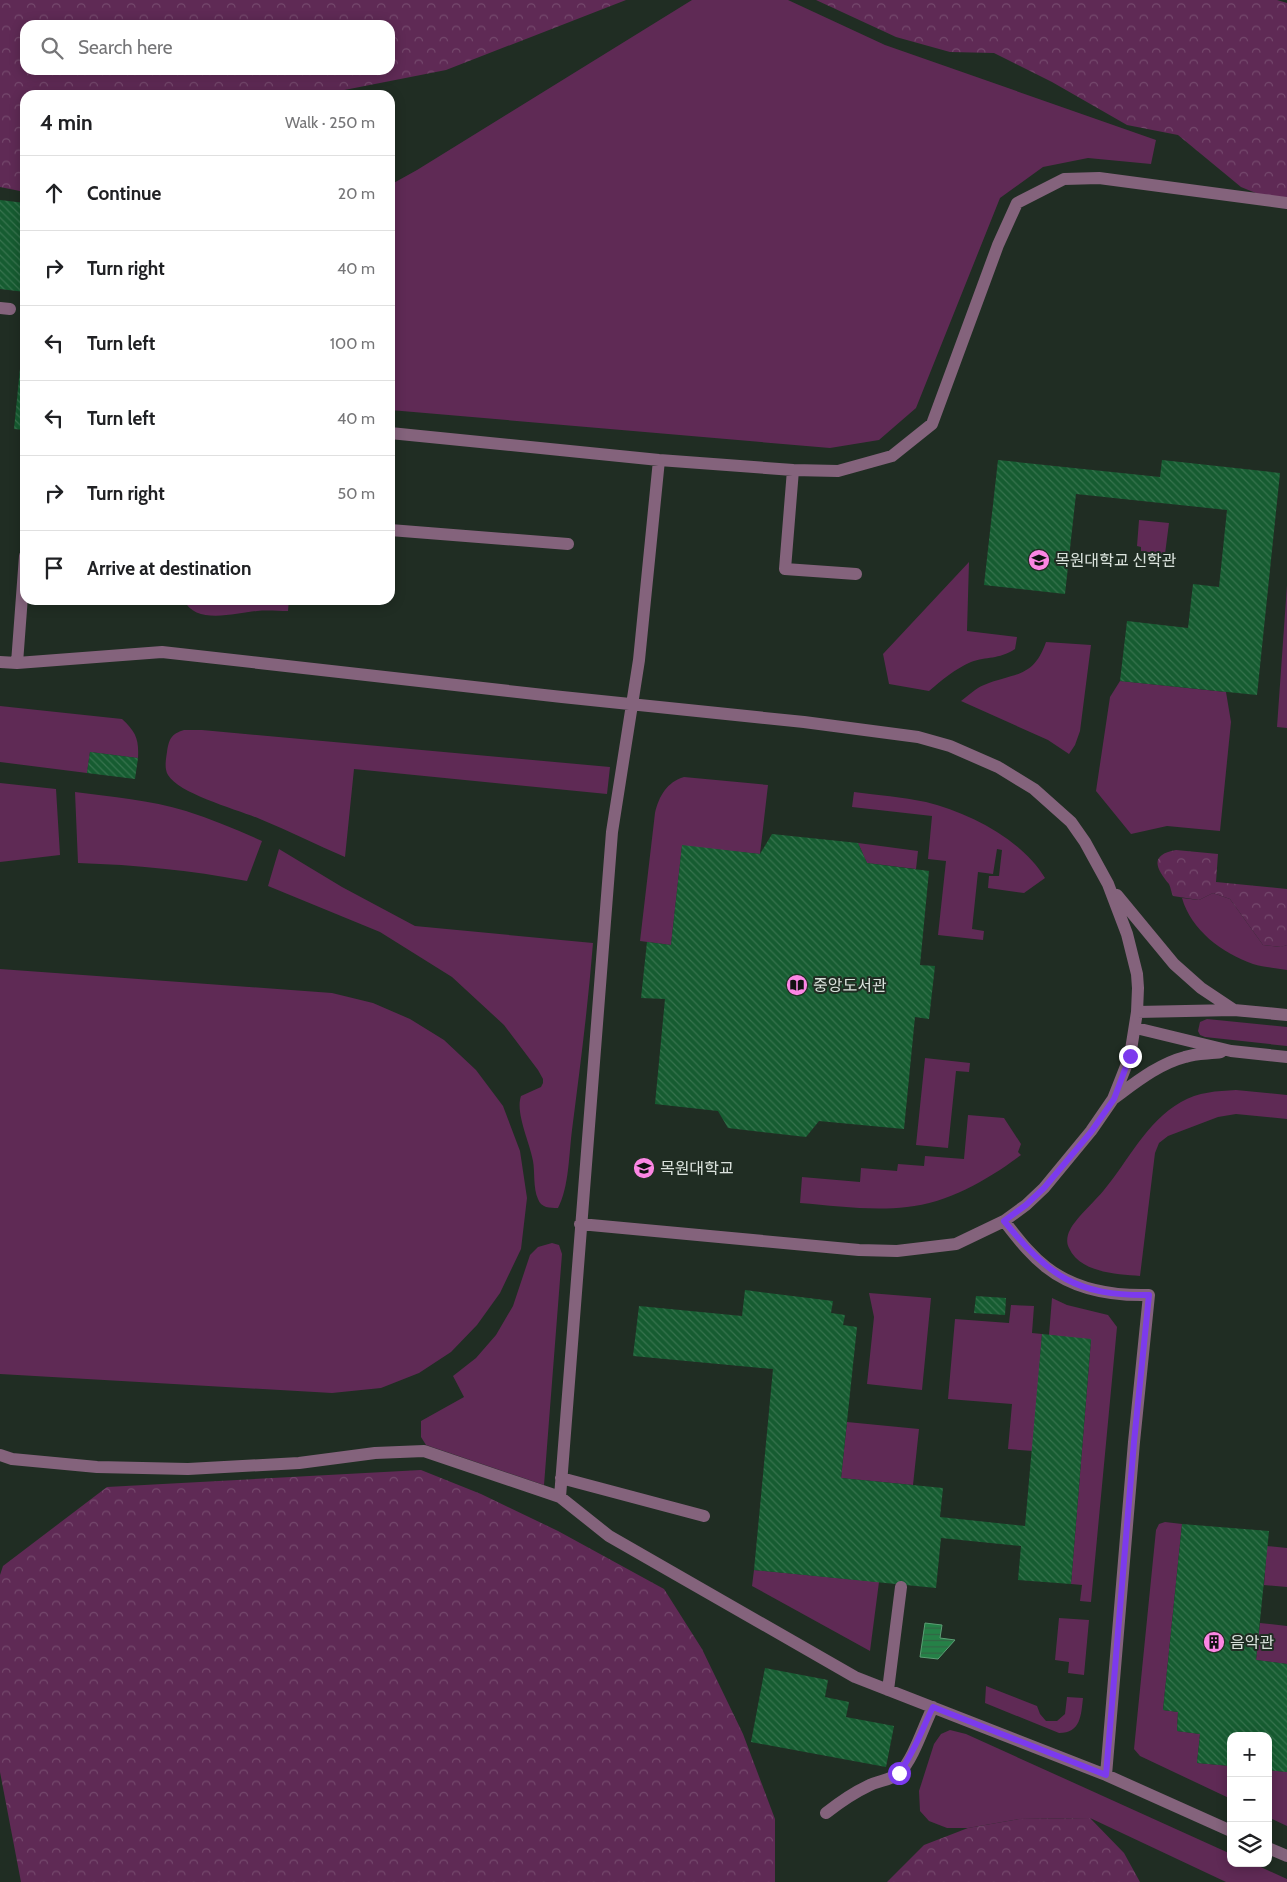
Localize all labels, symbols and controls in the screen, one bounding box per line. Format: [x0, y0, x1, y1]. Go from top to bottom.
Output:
search box [20, 20, 395, 75]
icon: search [38, 34, 66, 62]
text: Search here [78, 36, 172, 59]
text: 4 min [40, 110, 93, 135]
text: Walk · 250 m [285, 113, 375, 132]
icon: ahead [40, 179, 68, 207]
text: Continue [87, 182, 161, 205]
text: 20 m [338, 184, 375, 203]
icon: right [40, 254, 68, 282]
text: Turn right [87, 257, 165, 280]
text: 40 m [337, 259, 375, 278]
icon: left [40, 329, 68, 357]
text: Turn left [87, 332, 155, 355]
text: 100 m [330, 334, 375, 353]
icon: left [40, 404, 68, 432]
text: Turn left [87, 407, 155, 430]
text: 40 m [337, 409, 375, 428]
icon: right [40, 479, 68, 507]
text: Turn right [87, 482, 165, 505]
text: 50 m [338, 484, 375, 503]
school or university icon: 목원대학교 신학관 [1027, 548, 1051, 572]
place label: 목원대학교 신학관 [1055, 551, 1177, 570]
icon: arrive [40, 554, 68, 582]
text: Arrive at destination [87, 557, 251, 580]
library icon: 중앙도서관 [785, 973, 809, 997]
place label: 중앙도서관 [813, 976, 887, 995]
route end [1119, 1045, 1142, 1068]
school or university icon: 목원대학교 [632, 1156, 656, 1180]
place label: 목원대학교 [660, 1159, 734, 1178]
building icon: 음악관 [1202, 1630, 1226, 1654]
place label: 음악관 [1230, 1633, 1274, 1652]
map controls [1227, 1732, 1272, 1867]
button: + [1227, 1732, 1272, 1777]
route start [888, 1762, 911, 1785]
button: − [1227, 1777, 1272, 1822]
button: layers [1227, 1822, 1272, 1867]

